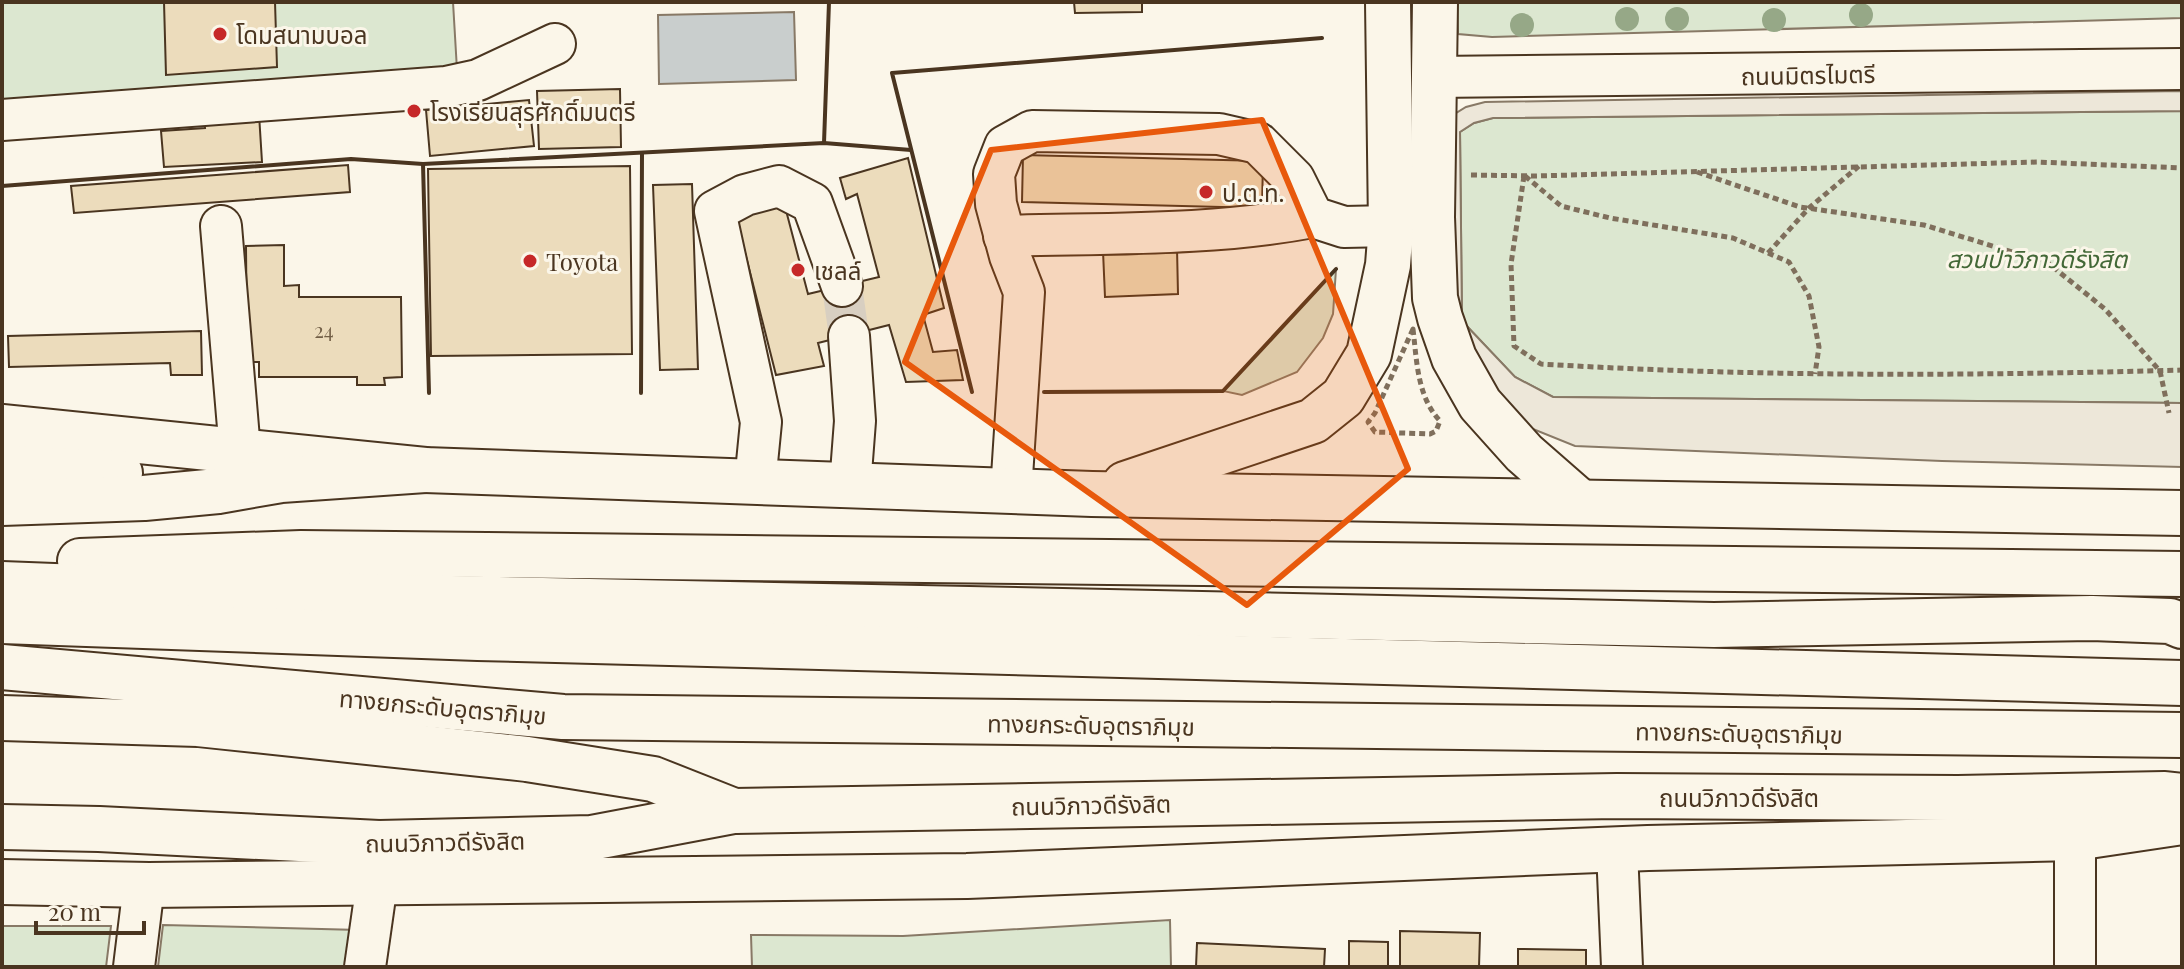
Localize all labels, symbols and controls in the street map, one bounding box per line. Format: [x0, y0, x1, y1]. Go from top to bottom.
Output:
place label: โดมสนามบอล [236, 18, 368, 50]
marker: โดมสนามบอล [211, 25, 229, 43]
street label: ถนนมิตรไมตรี [1740, 57, 1876, 91]
place label: โรงเรียนสุรศักดิ์มนตรี [430, 95, 635, 128]
marker: โรงเรียนสุรศักดิ์มนตรี [405, 102, 423, 120]
place label: ป.ต.ท. [1222, 176, 1285, 208]
marker: ป.ต.ท. [1197, 183, 1215, 201]
park label: สวนป่าวิภาวดีรังสิต [1947, 242, 2129, 274]
place label: Toyota [546, 245, 618, 277]
marker: Toyota [521, 252, 539, 270]
place label: เชลล์ [814, 254, 861, 286]
marker: เชลล์ [789, 261, 807, 279]
house number: 24 [314, 316, 334, 343]
street label: ทางยกระดับอุตราภิมุข [338, 681, 548, 732]
street label: ทางยกระดับอุตราภิมุข [987, 706, 1195, 743]
street label: ทางยกระดับอุตราภิมุข [1635, 714, 1843, 751]
street label: ถนนวิภาวดีรังสิต [1659, 781, 1819, 813]
street label: ถนนวิภาวดีรังสิต [1011, 787, 1171, 821]
street label: ถนนวิภาวดีรังสิต [365, 824, 525, 858]
scale bar [36, 885, 144, 935]
text: 20 m [48, 895, 101, 927]

